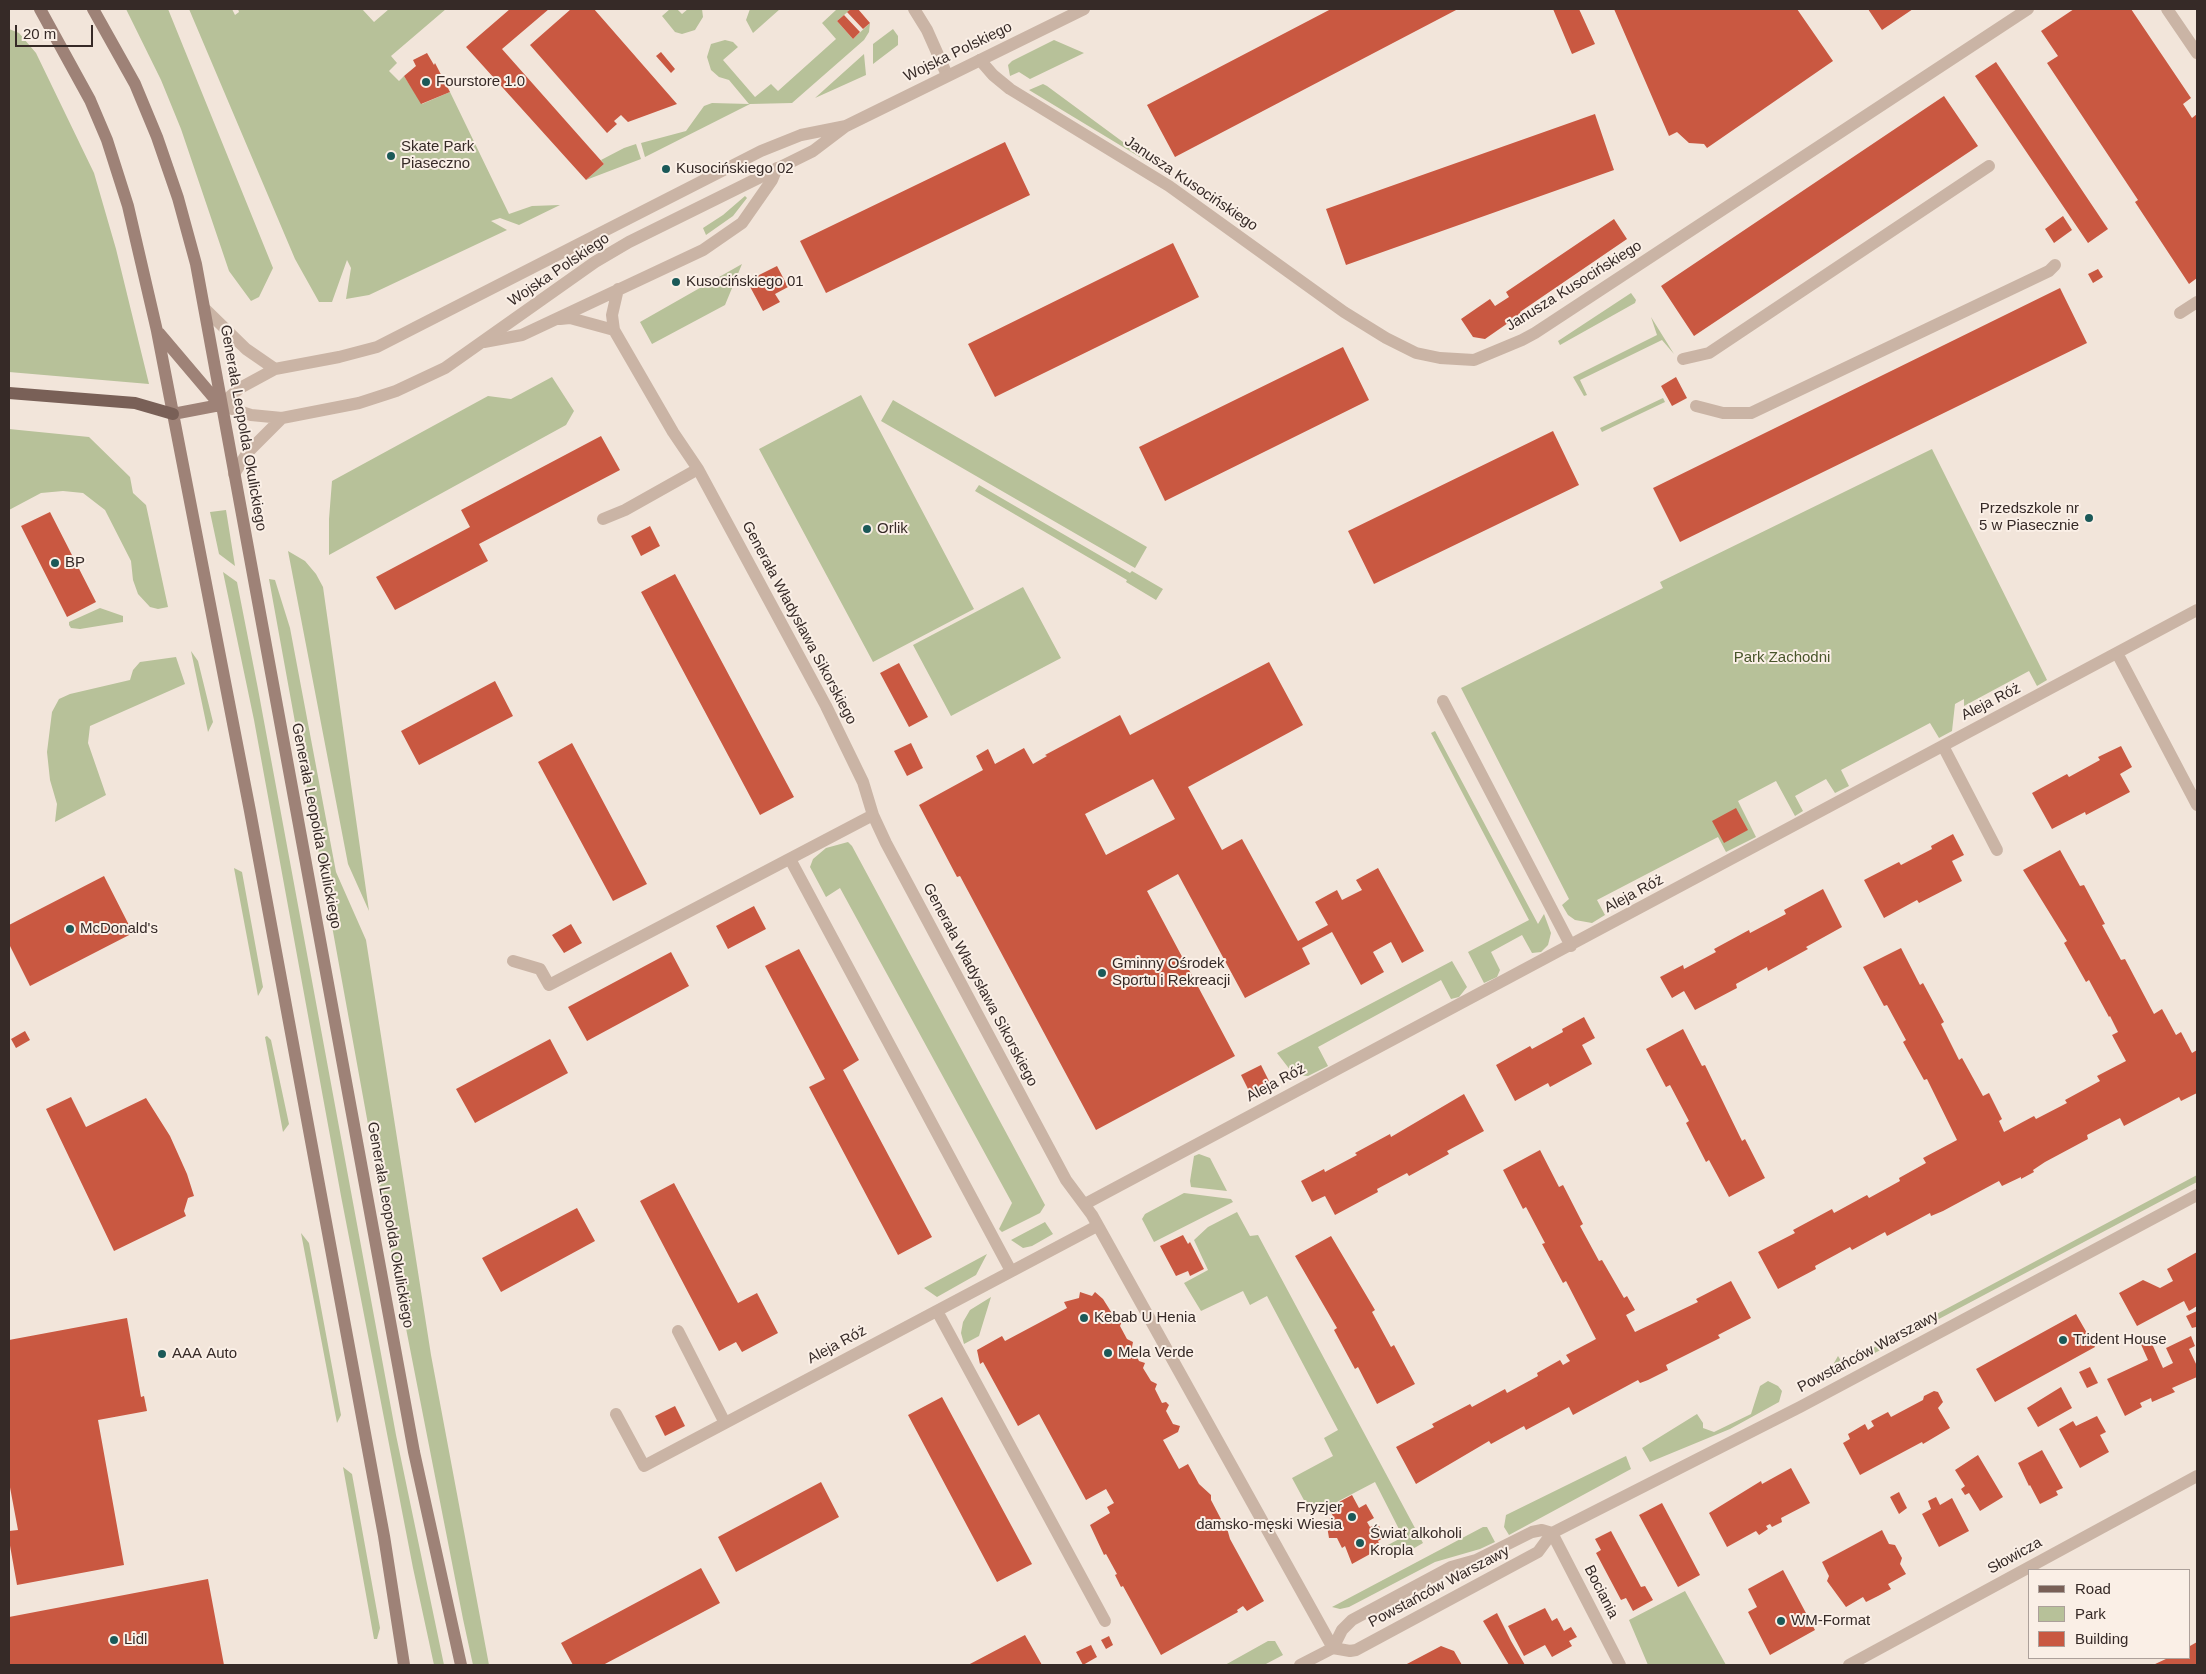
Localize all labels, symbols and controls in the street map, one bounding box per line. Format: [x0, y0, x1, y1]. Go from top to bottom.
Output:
scale bar [18, 15, 95, 47]
street label: Wojska Polskiego [901, 18, 1015, 86]
text: 20 m [23, 25, 56, 42]
place label: Fourstore 1.0 [436, 73, 525, 91]
marker: Fourstore 1.0 [420, 76, 432, 88]
street label: Janusza Kusocińskiego [1121, 133, 1261, 235]
place label: Skate Park Piaseczno [401, 138, 474, 173]
marker: Skate Park Piaseczno [385, 150, 397, 162]
place label: Kusocińskiego 02 [676, 160, 794, 178]
marker: Kusocińskiego 02 [660, 163, 672, 175]
street label: Wojska Polskiego [505, 230, 613, 310]
street label: Janusza Kusocińskiego [1503, 237, 1645, 335]
place label: Kusocińskiego 01 [686, 273, 804, 291]
marker: Kusocińskiego 01 [670, 276, 682, 288]
street label: Generała Leopolda Okulickiego [216, 323, 270, 533]
place label: Przedszkole nr 5 w Piasecznie [1979, 500, 2079, 535]
marker: Przedszkole nr 5 w Piasecznie [2083, 512, 2095, 524]
street label: Generała Władysława Sikorskiego [738, 518, 860, 728]
place label: Orlik [877, 520, 908, 538]
marker: Orlik [861, 523, 873, 535]
place label: BP [65, 554, 85, 572]
marker: BP [49, 557, 61, 569]
park label: Park Zachodni [1734, 649, 1830, 667]
street label: Aleja Róż [1958, 679, 2024, 725]
street label: Generała Leopolda Okulickiego [287, 722, 345, 930]
street label: Aleja Róż [1601, 871, 1667, 917]
street label: Generała Władysława Sikorskiego [919, 880, 1041, 1090]
place label: McDonald's [80, 920, 158, 938]
marker: McDonald's [64, 923, 76, 935]
place label: Gminny Ośrodek Sportu i Rekreacji [1112, 955, 1230, 990]
marker: Gminny Ośrodek Sportu i Rekreacji [1096, 967, 1108, 979]
street label: Aleja Róż [1243, 1060, 1309, 1106]
street label: Generała Leopolda Okulickiego [363, 1120, 417, 1330]
street label: Powstańców Warszawy [1794, 1307, 1942, 1397]
place label: Kebab U Henia [1094, 1309, 1196, 1327]
marker: Kebab U Henia [1078, 1312, 1090, 1324]
street label: Aleja Róż [804, 1322, 870, 1368]
place label: Trident House [2073, 1331, 2167, 1349]
marker: Trident House [2057, 1334, 2069, 1346]
place label: Mela Verde [1118, 1344, 1194, 1362]
place label: AAA Auto [172, 1345, 237, 1363]
marker: Mela Verde [1102, 1347, 1114, 1359]
marker: AAA Auto [156, 1348, 168, 1360]
place label: Fryzjer damsko-męski Wiesia [1196, 1499, 1342, 1534]
marker: Fryzjer damsko-męski Wiesia [1346, 1511, 1358, 1523]
place label: Świat alkoholi Kropla [1370, 1525, 1462, 1560]
street label: Słowicza [1985, 1534, 2045, 1578]
marker: Świat alkoholi Kropla [1354, 1537, 1366, 1549]
street label: Powstańców Warszawy [1365, 1542, 1513, 1632]
street label: Bociania [1580, 1562, 1622, 1622]
legend [2028, 1569, 2191, 1659]
text: Road [2075, 1580, 2111, 1597]
text: Park [2075, 1605, 2106, 1622]
place label: WM-Format [1791, 1612, 1870, 1630]
marker: WM-Format [1775, 1615, 1787, 1627]
text: Building [2075, 1630, 2128, 1647]
place label: Lidl [124, 1631, 147, 1649]
marker: Lidl [108, 1634, 120, 1646]

